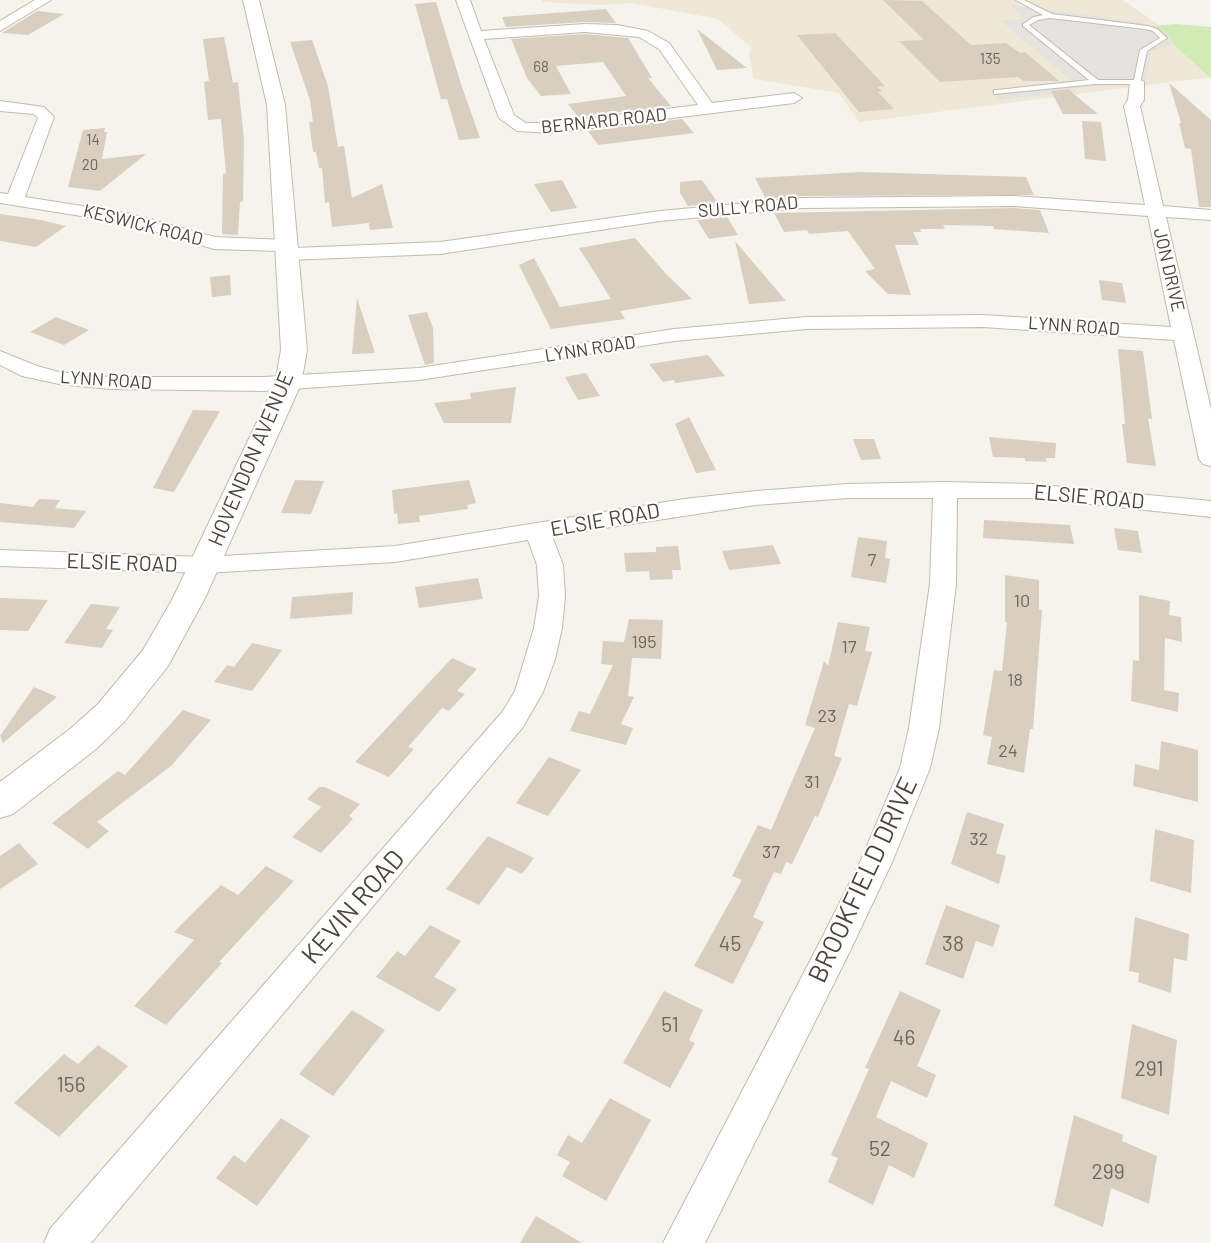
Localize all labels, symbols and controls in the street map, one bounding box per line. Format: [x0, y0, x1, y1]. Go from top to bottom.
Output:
house number: 135 [980, 50, 1000, 68]
house number: 68 [533, 58, 549, 76]
street label: BERNARD ROAD [540, 104, 668, 138]
house number: 14 [86, 131, 100, 149]
house number: 20 [82, 156, 98, 174]
street label: SULLY ROAD [697, 192, 799, 222]
street label: KESWICK ROAD [81, 200, 205, 250]
street label: JON DRIVE [1149, 226, 1189, 314]
street label: LYNN ROAD [1027, 312, 1121, 340]
street label: LYNN ROAD [543, 331, 637, 367]
street label: LYNN ROAD [59, 366, 153, 394]
street label: HOVENDON AVENUE [203, 368, 299, 550]
street label: ELSIE ROAD [1033, 480, 1145, 514]
street label: ELSIE ROAD [548, 498, 662, 542]
street label: ELSIE ROAD [66, 548, 178, 578]
house number: 7 [868, 549, 876, 571]
house number: 10 [1014, 590, 1030, 612]
house number: 195 [632, 631, 656, 653]
house number: 17 [842, 636, 856, 658]
house number: 18 [1007, 669, 1023, 691]
house number: 23 [818, 705, 836, 727]
house number: 24 [998, 740, 1018, 762]
house number: 31 [804, 771, 820, 793]
street label: BROOKFIELD DRIVE [802, 772, 924, 988]
house number: 32 [970, 828, 988, 850]
house number: 37 [762, 841, 780, 863]
street label: KEVIN ROAD [295, 844, 411, 970]
house number: 45 [719, 931, 741, 957]
house number: 38 [942, 931, 964, 957]
house number: 51 [661, 1012, 679, 1038]
house number: 46 [893, 1025, 915, 1051]
house number: 291 [1134, 1056, 1164, 1082]
house number: 156 [57, 1072, 85, 1098]
house number: 52 [869, 1136, 891, 1162]
house number: 299 [1091, 1159, 1125, 1185]

